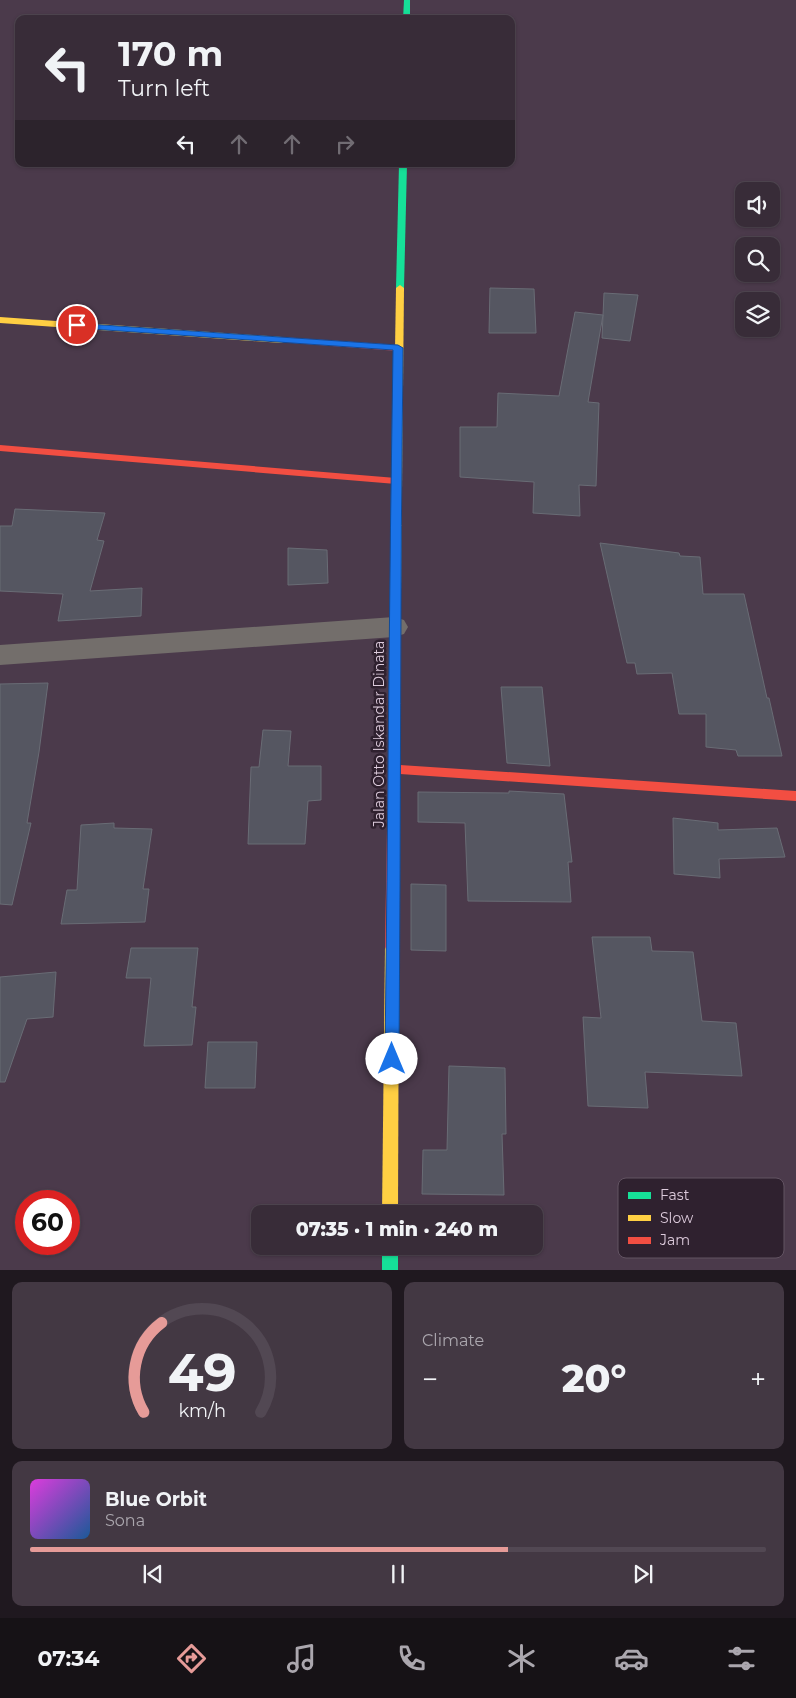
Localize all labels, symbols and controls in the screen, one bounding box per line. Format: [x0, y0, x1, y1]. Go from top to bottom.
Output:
text: 170 m [118, 32, 223, 75]
icon: left [35, 35, 100, 100]
text: Turn left [118, 75, 210, 102]
icon: left [172, 130, 200, 158]
icon: ahead [225, 130, 253, 158]
icon: ahead [278, 130, 306, 158]
icon: right [331, 130, 359, 158]
map controls [735, 182, 780, 337]
button: sound [735, 182, 780, 227]
button: search [735, 237, 780, 282]
button: layers [735, 292, 780, 337]
pin [56, 304, 98, 346]
icon: arrive [63, 311, 91, 339]
street label: Jalan Otto Iskandar Dinata [370, 641, 388, 828]
position arrow [365, 1032, 417, 1084]
legend [618, 1178, 784, 1258]
text: Fast [660, 1186, 690, 1204]
speed limit sign: 60 [15, 1190, 80, 1255]
text: Slow [660, 1209, 694, 1227]
text: 07:35 · 1 min · 240 m [296, 1218, 498, 1241]
text: Jam [659, 1231, 690, 1249]
text: Climate [422, 1331, 484, 1350]
text: 49 [168, 1341, 236, 1404]
text: 20° [562, 1355, 626, 1402]
text: − [422, 1362, 438, 1396]
text: + [750, 1362, 766, 1396]
text: km/h [178, 1400, 226, 1421]
text: Blue Orbit [105, 1488, 207, 1511]
text: Sona [105, 1511, 145, 1530]
icon: previous [139, 1560, 167, 1588]
icon: pause [384, 1560, 412, 1588]
icon: next [629, 1560, 657, 1588]
icon: directions [174, 1641, 209, 1676]
icon: music [284, 1641, 319, 1676]
icon: phone [394, 1641, 429, 1676]
icon: climate [504, 1641, 539, 1676]
icon: car [614, 1641, 649, 1676]
icon: filters [724, 1641, 759, 1676]
text: 07:34 [37, 1645, 99, 1672]

